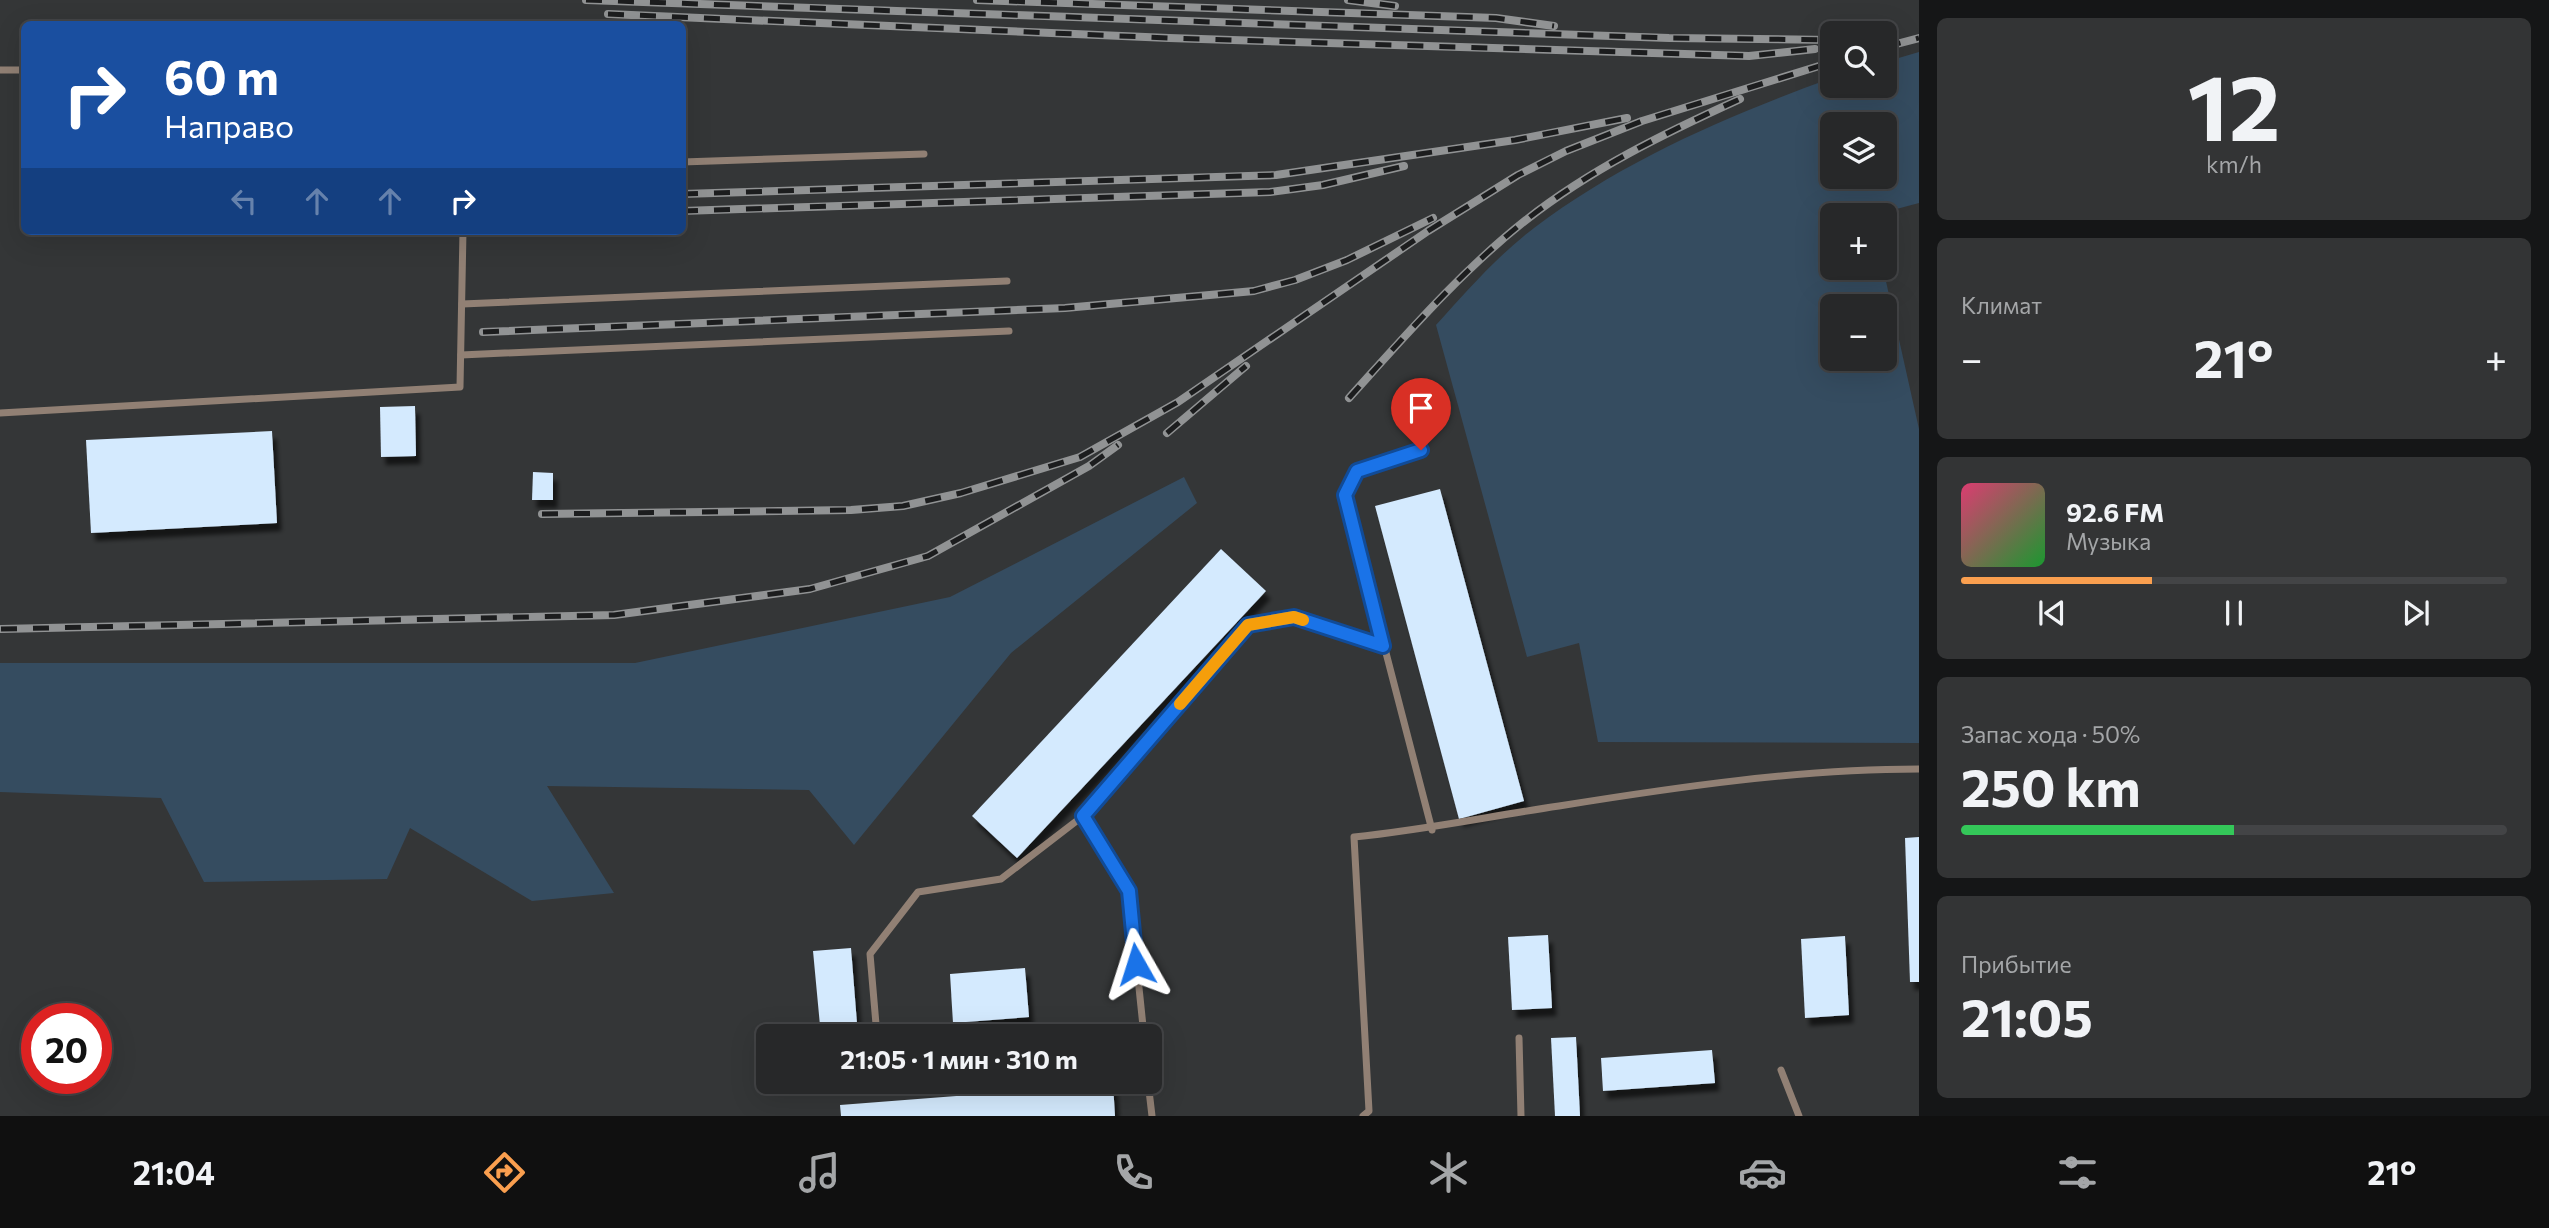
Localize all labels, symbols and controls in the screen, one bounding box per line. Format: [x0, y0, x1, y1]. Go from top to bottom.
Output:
map controls [1820, 21, 1897, 371]
button: search [1820, 21, 1897, 98]
text: 60 m [164, 45, 279, 105]
text: 12 [2188, 48, 2280, 160]
icon: right [49, 49, 140, 140]
text: Направо [164, 105, 294, 145]
button: layers [1820, 112, 1897, 189]
text: km/h [2206, 150, 2262, 178]
icon: left [225, 182, 263, 220]
icon: ahead [298, 182, 336, 220]
icon: ahead [371, 182, 409, 220]
icon: right [444, 182, 482, 220]
button: + [1820, 203, 1897, 280]
text: Климат [1961, 291, 2042, 319]
button: − [1820, 294, 1897, 371]
text: 21° [2194, 325, 2273, 389]
text: − [1961, 334, 1983, 381]
text: + [2485, 334, 2507, 381]
pin [1391, 378, 1451, 450]
icon: arrive [1402, 389, 1440, 427]
text: 92.6 FM [2066, 496, 2164, 527]
text: Музыка [2066, 527, 2151, 555]
icon: previous [2033, 594, 2071, 632]
icon: pause [2215, 594, 2253, 632]
icon: next [2397, 594, 2435, 632]
text: Запас хода · 50% [1961, 720, 2140, 748]
text: 250 km [1961, 754, 2141, 818]
position arrow [1099, 927, 1173, 1001]
text: Прибытие [1961, 950, 2072, 978]
text: 21:05 [1961, 984, 2093, 1048]
speed limit sign: 20 [21, 1003, 112, 1094]
text: 21:05 · 1 мин · 310 m [840, 1043, 1078, 1074]
icon: directions [480, 1148, 529, 1197]
icon: music [795, 1148, 844, 1197]
icon: phone [1109, 1148, 1158, 1197]
icon: climate [1424, 1148, 1473, 1197]
icon: car [1738, 1148, 1787, 1197]
icon: filters [2053, 1148, 2102, 1197]
text: 21:04 [133, 1152, 215, 1192]
text: 21° [2367, 1152, 2416, 1192]

